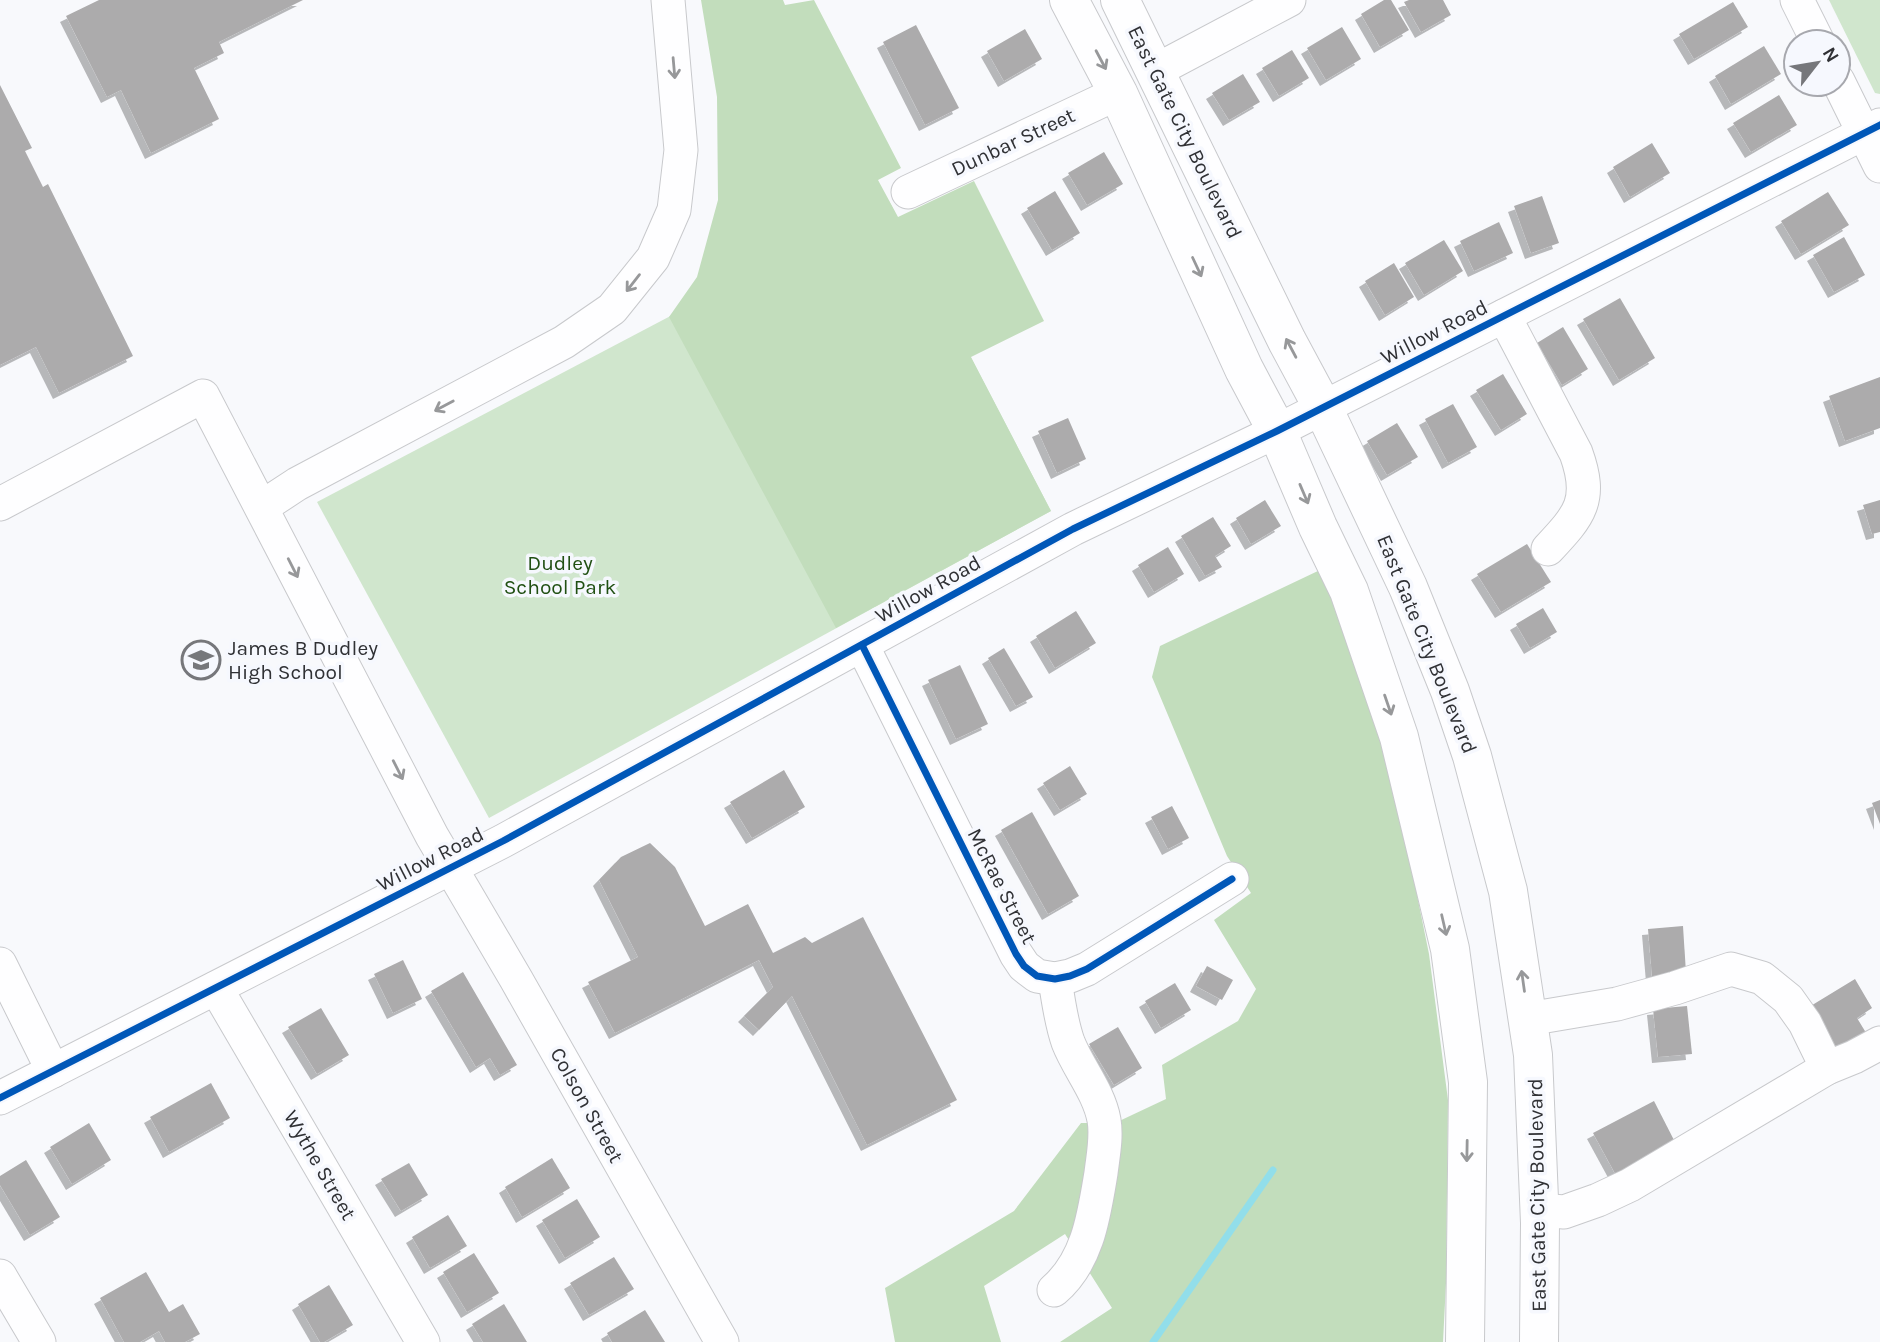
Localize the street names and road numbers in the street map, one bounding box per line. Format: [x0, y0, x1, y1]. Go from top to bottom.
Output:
street label: East Gate City Boulevard [1123, 22, 1247, 242]
street label: Dunbar Street [947, 103, 1079, 181]
street label: Willow Road [1377, 295, 1491, 369]
street label: East Gate City Boulevard [1372, 531, 1482, 757]
street label: Willow Road [871, 550, 985, 628]
street label: Willow Road [373, 822, 487, 896]
street label: McRae Street [963, 824, 1041, 948]
street label: Colson Street [545, 1043, 629, 1167]
street label: East Gate City Boulevard [1523, 1078, 1551, 1312]
street label: Wythe Street [279, 1106, 361, 1224]

